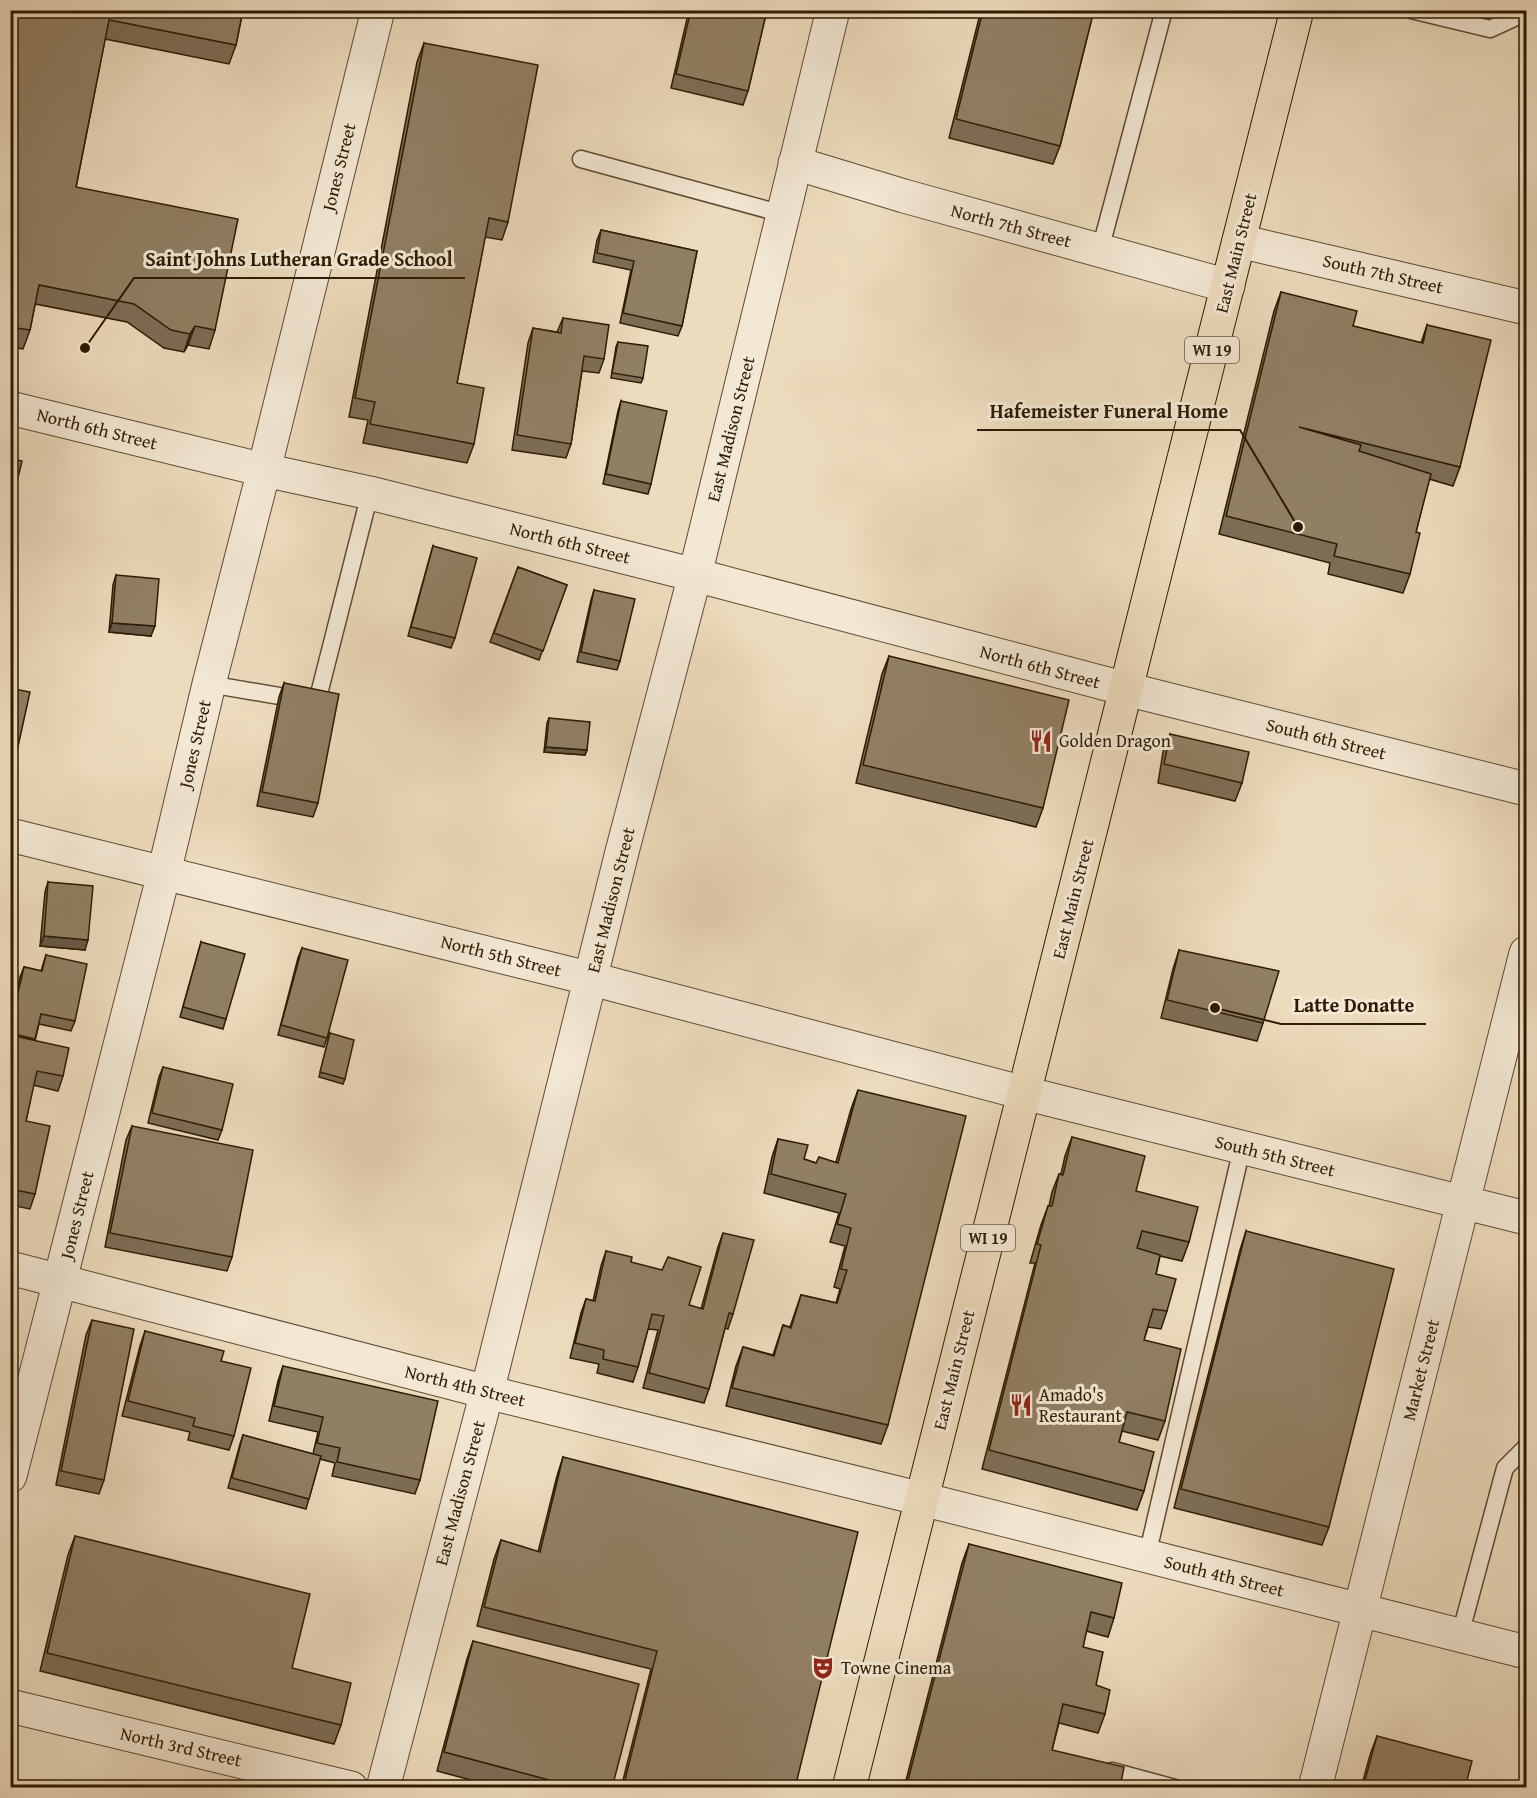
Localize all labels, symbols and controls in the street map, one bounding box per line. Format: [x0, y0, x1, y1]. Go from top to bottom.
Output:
street label: Jones Street [314, 119, 363, 216]
street label: East Main Street [1208, 189, 1264, 316]
street label: North 7th Street [948, 197, 1075, 255]
callout: Saint Johns Lutheran Grade School [134, 240, 465, 278]
text: Saint Johns Lutheran Grade School [145, 244, 453, 273]
street label: South 7th Street [1320, 247, 1447, 301]
road number: WI 19 [1185, 337, 1239, 363]
street label: East Madison Street [699, 353, 762, 504]
callout: Hafemeister Funeral Home [977, 392, 1240, 430]
text: Hafemeister Funeral Home [990, 396, 1228, 425]
street label: North 6th Street [34, 400, 161, 457]
street label: North 6th Street [507, 514, 634, 571]
street label: North 6th Street [977, 638, 1104, 696]
street label: Jones Street [171, 696, 218, 793]
street label: South 6th Street [1263, 711, 1390, 767]
place label: Golden Dragon [1059, 727, 1171, 754]
restaurant icon: Golden Dragon [1028, 728, 1054, 754]
street label: East Madison Street [579, 824, 642, 975]
street label: East Main Street [1045, 835, 1101, 962]
street label: North 5th Street [438, 927, 565, 984]
callout: Latte Donatte [1281, 986, 1426, 1024]
text: Latte Donatte [1294, 990, 1415, 1019]
street label: South 5th Street [1212, 1128, 1339, 1184]
street label: Jones Street [52, 1167, 101, 1264]
road number: WI 19 [961, 1225, 1015, 1251]
street label: East Main Street [926, 1306, 982, 1433]
street label: Market Street [1395, 1316, 1446, 1423]
street label: North 4th Street [402, 1357, 529, 1414]
place label: Amado's Restaurant [1039, 1381, 1122, 1429]
restaurant icon: Amado's Restaurant [1008, 1392, 1034, 1418]
street label: East Madison Street [427, 1417, 492, 1568]
street label: South 4th Street [1161, 1548, 1288, 1604]
place label: Towne Cinema [841, 1654, 952, 1681]
theatre icon: Towne Cinema [810, 1655, 836, 1681]
street label: North 3rd Street [118, 1719, 245, 1774]

